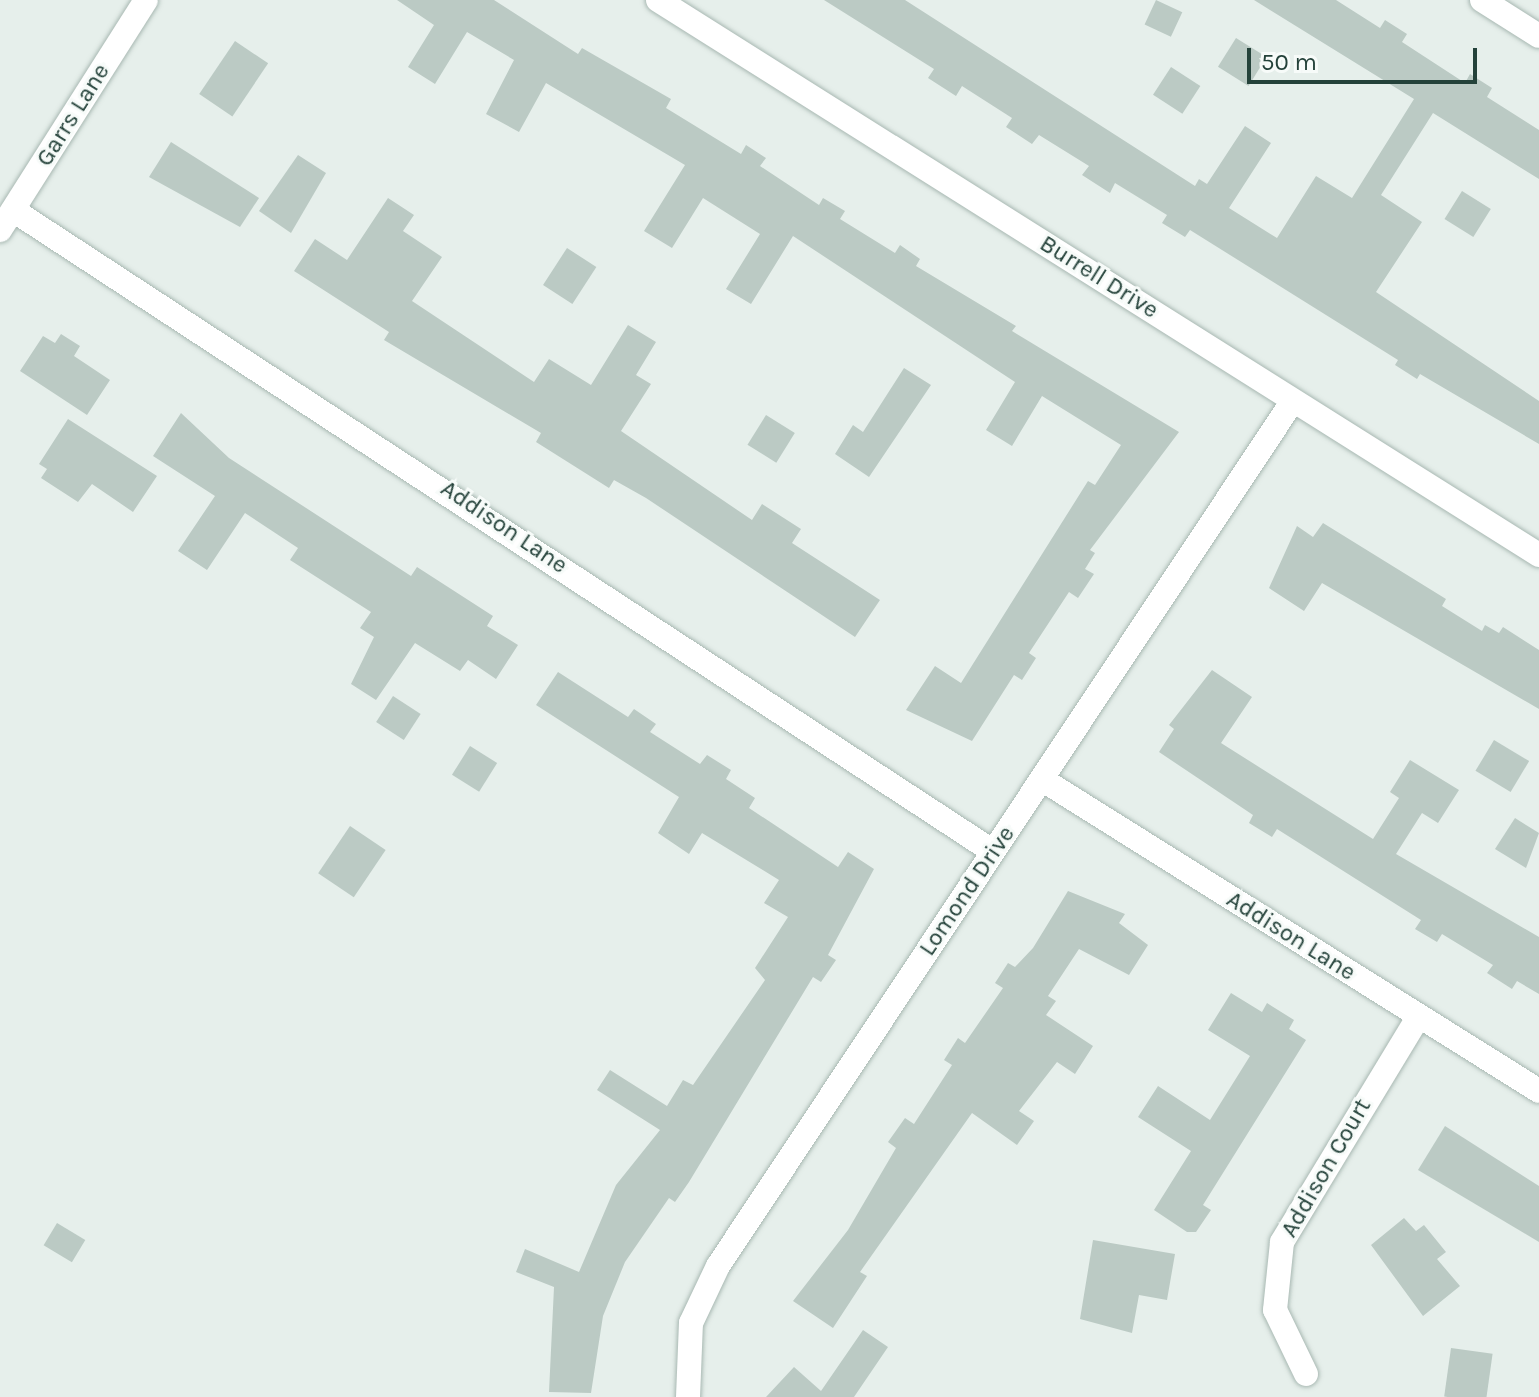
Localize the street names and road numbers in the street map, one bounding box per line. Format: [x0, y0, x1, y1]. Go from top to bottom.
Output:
street label: Garrs Lane [30, 58, 116, 172]
street label: Burrell Drive [1034, 229, 1164, 325]
street label: Addison Lane [435, 474, 573, 580]
street label: Lomond Drive [913, 821, 1021, 961]
street label: Addison Lane [1221, 885, 1361, 987]
street label: Addison Court [1275, 1094, 1377, 1242]

